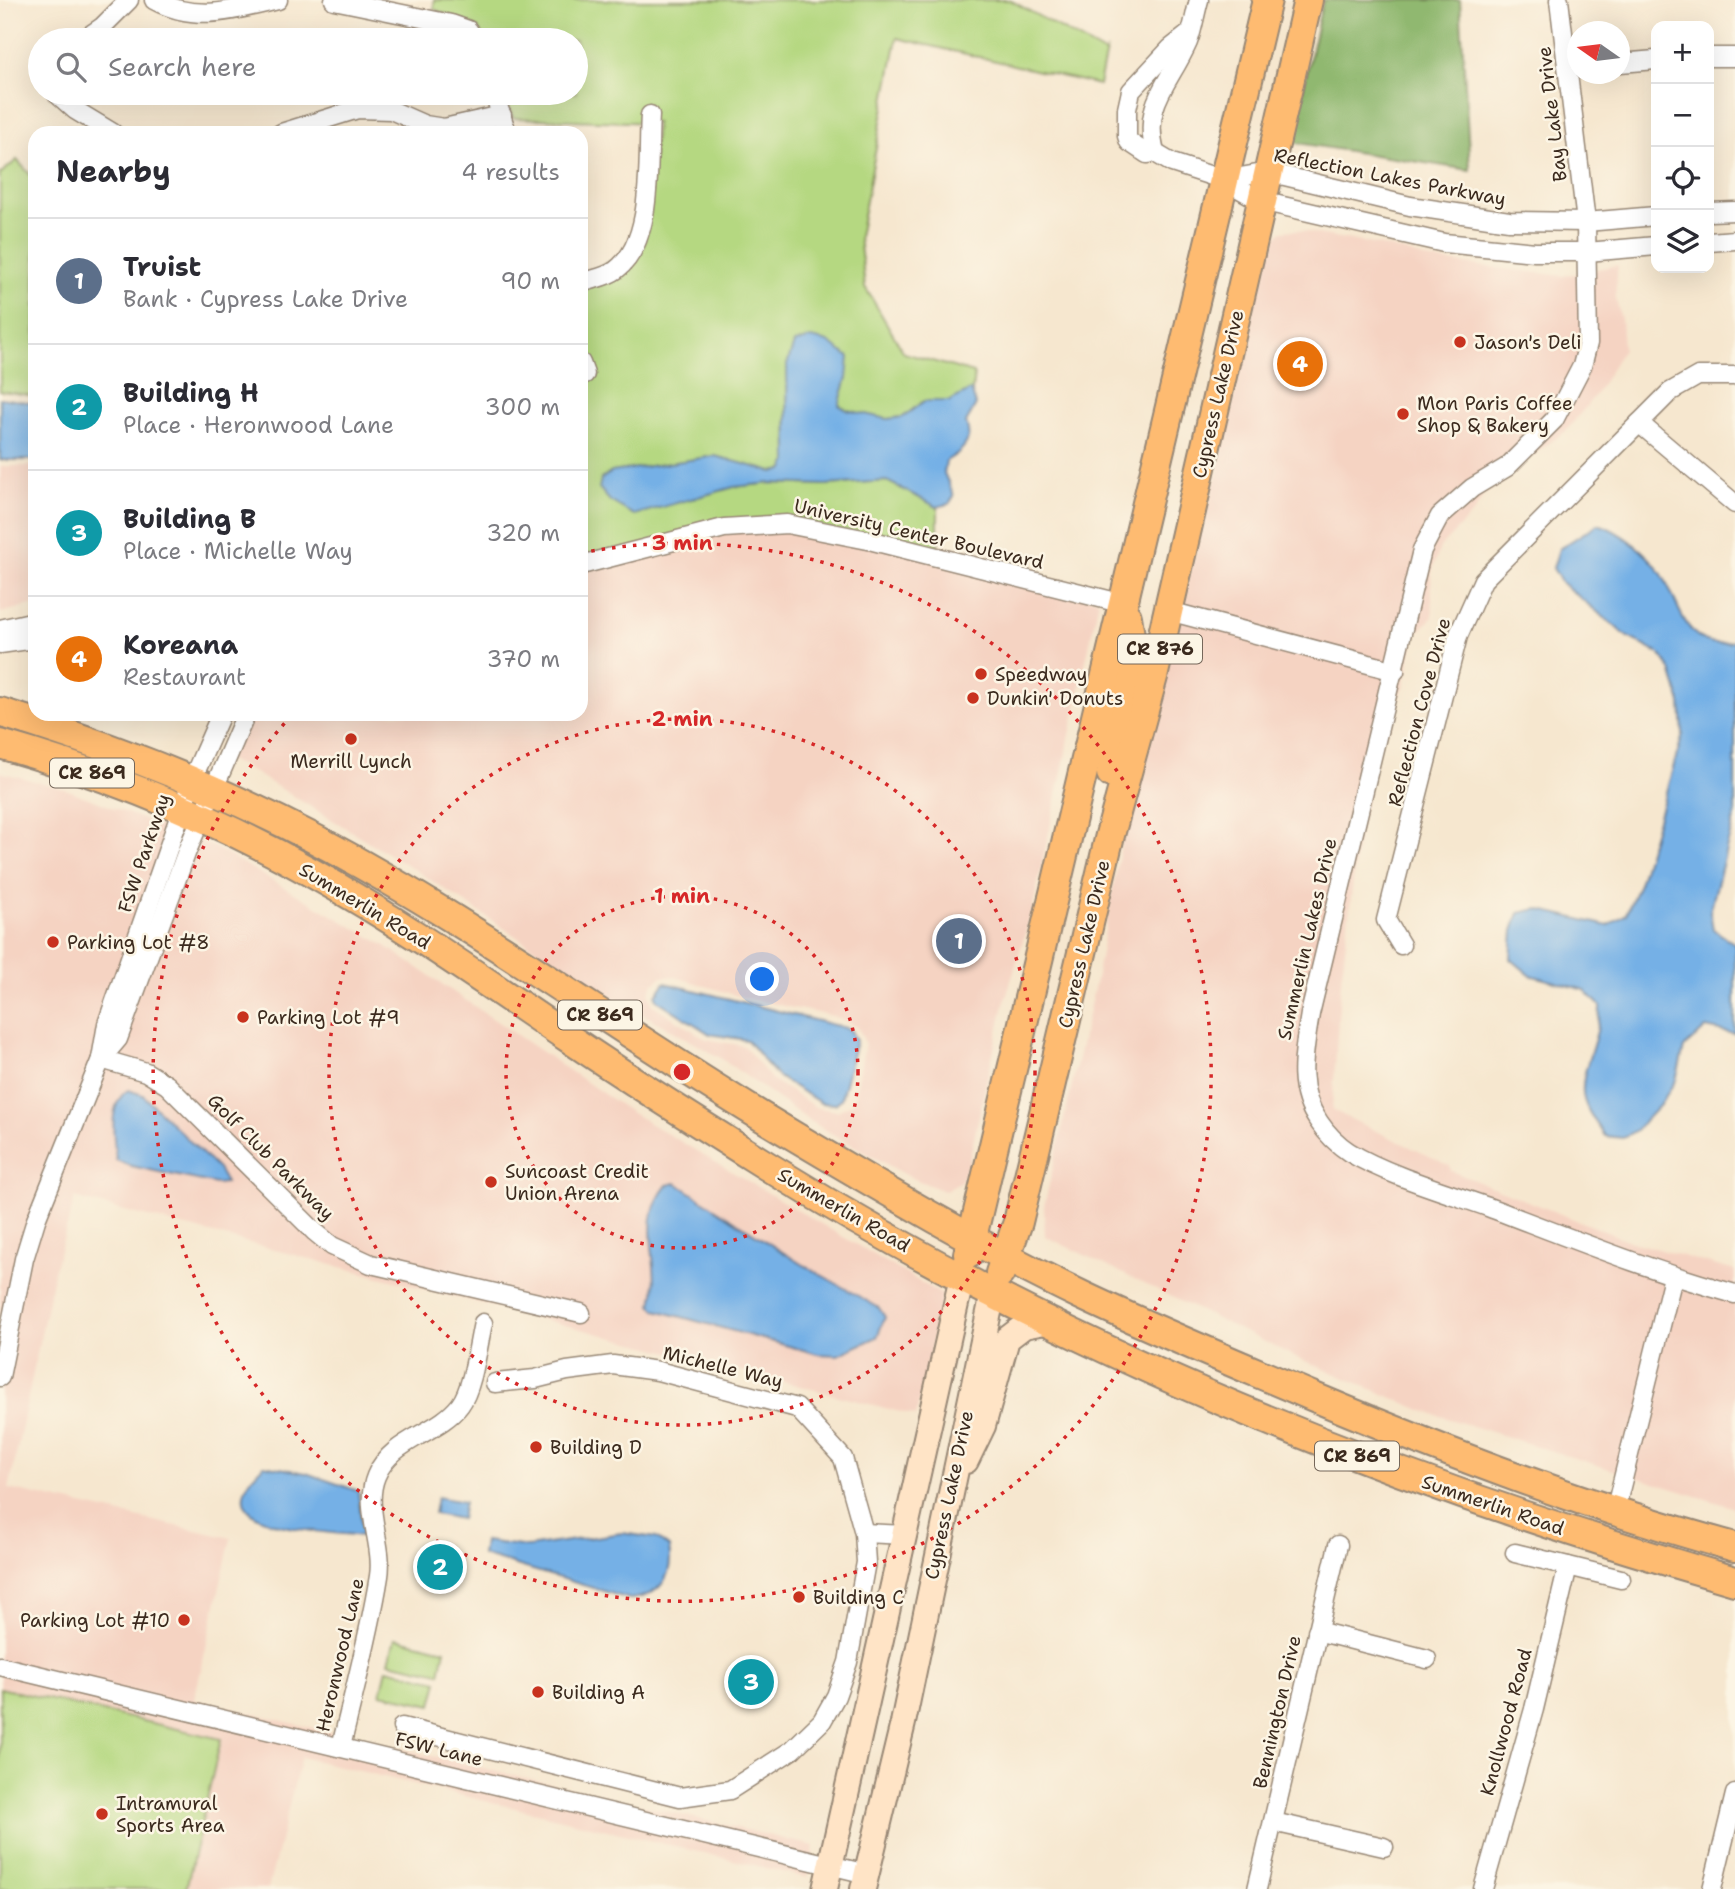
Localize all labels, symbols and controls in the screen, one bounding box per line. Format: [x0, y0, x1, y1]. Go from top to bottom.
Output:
north arrow [1567, 21, 1630, 84]
map controls [1651, 21, 1714, 273]
button: + [1651, 21, 1714, 84]
search box [28, 28, 588, 105]
street label: Bay Lake Drive [1531, 45, 1573, 183]
icon: search [52, 48, 90, 86]
text: Search here [108, 49, 257, 84]
button: − [1651, 84, 1714, 147]
street label: Reflection Lakes Parkway [1272, 142, 1508, 212]
button: locate [1651, 147, 1714, 210]
text: Nearby [56, 151, 171, 192]
text: 4 results [461, 157, 560, 187]
button: layers [1651, 210, 1714, 273]
text: Truist [123, 249, 201, 284]
text: 1 [74, 266, 84, 296]
text: 90 m [500, 266, 560, 296]
text: Bank · Cypress Lake Drive [123, 284, 408, 314]
street label: Cypress Lake Drive [1186, 307, 1250, 481]
place label: Jason's Deli [1474, 330, 1582, 355]
marker: Jason's Deli [1452, 334, 1468, 350]
pin: 4 [1277, 338, 1323, 390]
text: Building H [123, 375, 259, 410]
place label: Mon Paris Coffee Shop & Bakery [1417, 391, 1573, 438]
text: 2 [71, 392, 87, 422]
text: 300 m [485, 392, 560, 422]
marker: Mon Paris Coffee Shop & Bakery [1395, 406, 1411, 422]
text: Place · Heronwood Lane [123, 410, 394, 440]
street label: University Center Boulevard [792, 493, 1046, 575]
text: Building B [123, 501, 256, 536]
text: 3 [71, 518, 87, 548]
text: 320 m [486, 518, 560, 548]
text: 3 min [651, 529, 713, 557]
text: Place · Michelle Way [123, 536, 353, 566]
street label: Reflection Cove Drive [1382, 615, 1456, 809]
text: Koreana [123, 627, 238, 662]
road number: CR 876 [1118, 634, 1202, 664]
text: 4 [71, 644, 87, 674]
text: 370 m [487, 644, 560, 674]
text: Restaurant [123, 662, 246, 692]
place label: Speedway [995, 662, 1088, 687]
marker: Speedway [973, 666, 989, 682]
place label: Dunkin' Donuts [987, 686, 1123, 711]
marker: Dunkin' Donuts [965, 690, 981, 706]
text: 2 min [651, 705, 713, 733]
marker: Merrill Lynch [343, 731, 359, 747]
place label: Merrill Lynch [290, 749, 412, 774]
road number: CR 869 [50, 758, 134, 788]
street label: FSW Parkway [112, 790, 176, 916]
street label: Summerlin Lakes Drive [1272, 836, 1342, 1042]
street label: Summerlin Road [295, 857, 435, 955]
street label: Cypress Lake Drive [1052, 857, 1116, 1031]
text: 1 min [654, 882, 710, 910]
pin: 1 [936, 915, 982, 967]
place label: Parking Lot #8 [67, 930, 210, 955]
marker: Parking Lot #8 [45, 934, 61, 950]
your location [745, 962, 779, 996]
road number: CR 869 [558, 1000, 642, 1030]
place label: Parking Lot #9 [257, 1005, 400, 1030]
marker: Parking Lot #9 [235, 1009, 251, 1025]
centre of rings [670, 1060, 694, 1084]
street label: Golf Club Parkway [202, 1088, 340, 1226]
place label: Suncoast Credit Union Arena [505, 1159, 649, 1206]
street label: Summerlin Road [773, 1162, 915, 1258]
marker: Suncoast Credit Union Arena [483, 1174, 499, 1190]
street label: Michelle Way [660, 1340, 786, 1394]
street label: Cypress Lake Drive [919, 1408, 979, 1582]
place label: Building D [550, 1435, 642, 1460]
marker: Building D [528, 1439, 544, 1455]
road number: CR 869 [1315, 1442, 1399, 1470]
street label: Summerlin Road [1418, 1469, 1568, 1541]
pin: 2 [417, 1541, 463, 1593]
street label: Heronwood Lane [310, 1576, 370, 1734]
place label: Building C [813, 1585, 904, 1610]
marker: Building C [791, 1589, 807, 1605]
place label: Parking Lot #10 [20, 1608, 170, 1633]
marker: Parking Lot #10 [176, 1612, 192, 1628]
street label: Bennington Drive [1247, 1633, 1307, 1791]
street label: Knollwood Road [1474, 1646, 1538, 1798]
pin: 3 [728, 1656, 774, 1708]
place label: Building A [552, 1680, 645, 1705]
marker: Building A [530, 1684, 546, 1700]
street label: FSW Lane [393, 1726, 485, 1772]
place label: Intramural Sports Area [116, 1791, 225, 1838]
marker: Intramural Sports Area [94, 1806, 110, 1822]

